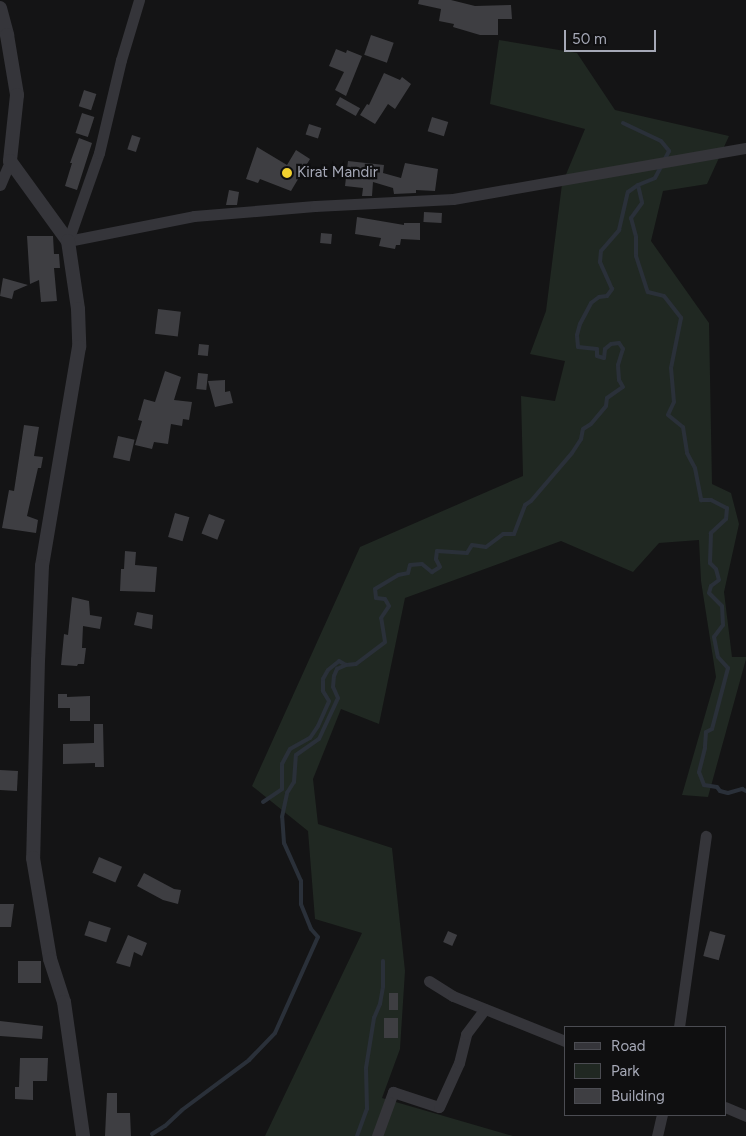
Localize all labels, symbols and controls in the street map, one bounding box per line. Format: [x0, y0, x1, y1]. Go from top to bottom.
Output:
scale bar [566, 20, 658, 52]
text: 50 m [572, 30, 607, 48]
place label: Kirat Mandir [297, 164, 378, 182]
marker: Kirat Mandir [281, 167, 293, 179]
legend [564, 1026, 726, 1116]
text: Road [611, 1037, 646, 1055]
text: Park [611, 1062, 640, 1080]
text: Building [611, 1087, 665, 1105]

